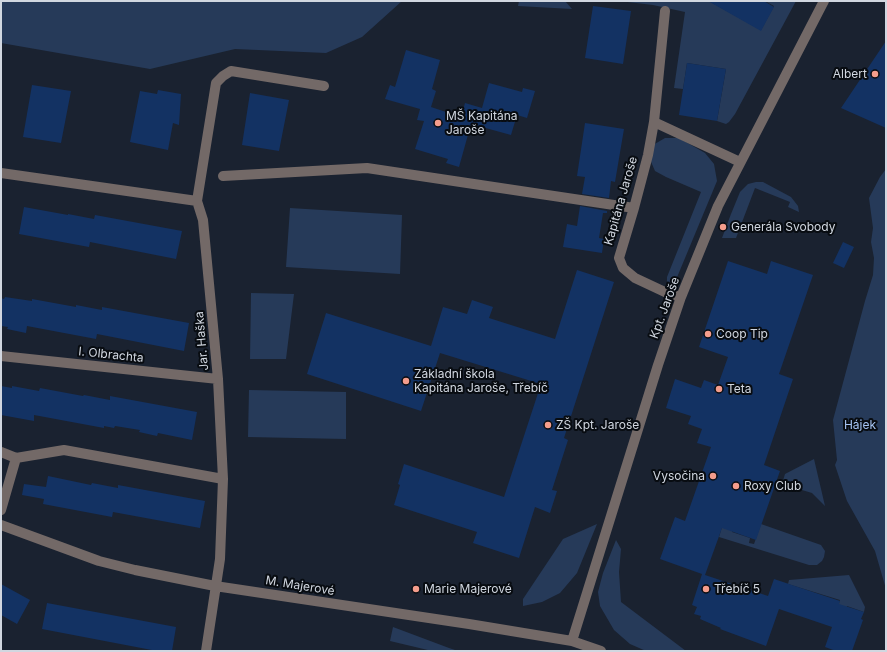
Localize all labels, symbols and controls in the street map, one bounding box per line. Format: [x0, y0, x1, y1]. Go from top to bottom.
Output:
place label: Albert [833, 67, 867, 81]
marker: Albert [870, 69, 880, 79]
place label: MŠ Kapitána Jaroše [446, 109, 518, 137]
marker: MŠ Kapitána Jaroše [433, 118, 443, 128]
street label: Kapitána Jaroše [601, 155, 641, 247]
place label: Generála Svobody [731, 220, 835, 234]
marker: Generála Svobody [718, 222, 728, 232]
street label: Kpt. Jaroše [647, 275, 683, 341]
street label: Jar. Haška [192, 311, 212, 371]
place label: Coop Tip [716, 327, 768, 341]
marker: Coop Tip [703, 329, 713, 339]
street label: I. Olbrachta [78, 344, 144, 366]
place label: Základní škola Kapitána Jaroše, Třebíč [414, 367, 548, 395]
marker: Základní škola Kapitána Jaroše, Třebíč [401, 376, 411, 386]
place label: Teta [727, 382, 752, 396]
marker: Teta [714, 384, 724, 394]
place label: ZŠ Kpt. Jaroše [556, 418, 639, 432]
park label: Hájek [844, 418, 876, 432]
marker: ZŠ Kpt. Jaroše [543, 420, 553, 430]
place label: Vysočina [653, 469, 705, 483]
marker: Vysočina [708, 471, 718, 481]
place label: Roxy Club [744, 479, 801, 493]
marker: Roxy Club [731, 481, 741, 491]
street label: M. Majerové [264, 573, 336, 599]
place label: Marie Majerové [424, 582, 512, 596]
place label: Třebíč 5 [714, 582, 760, 596]
marker: Marie Majerové [411, 584, 421, 594]
marker: Třebíč 5 [701, 584, 711, 594]

